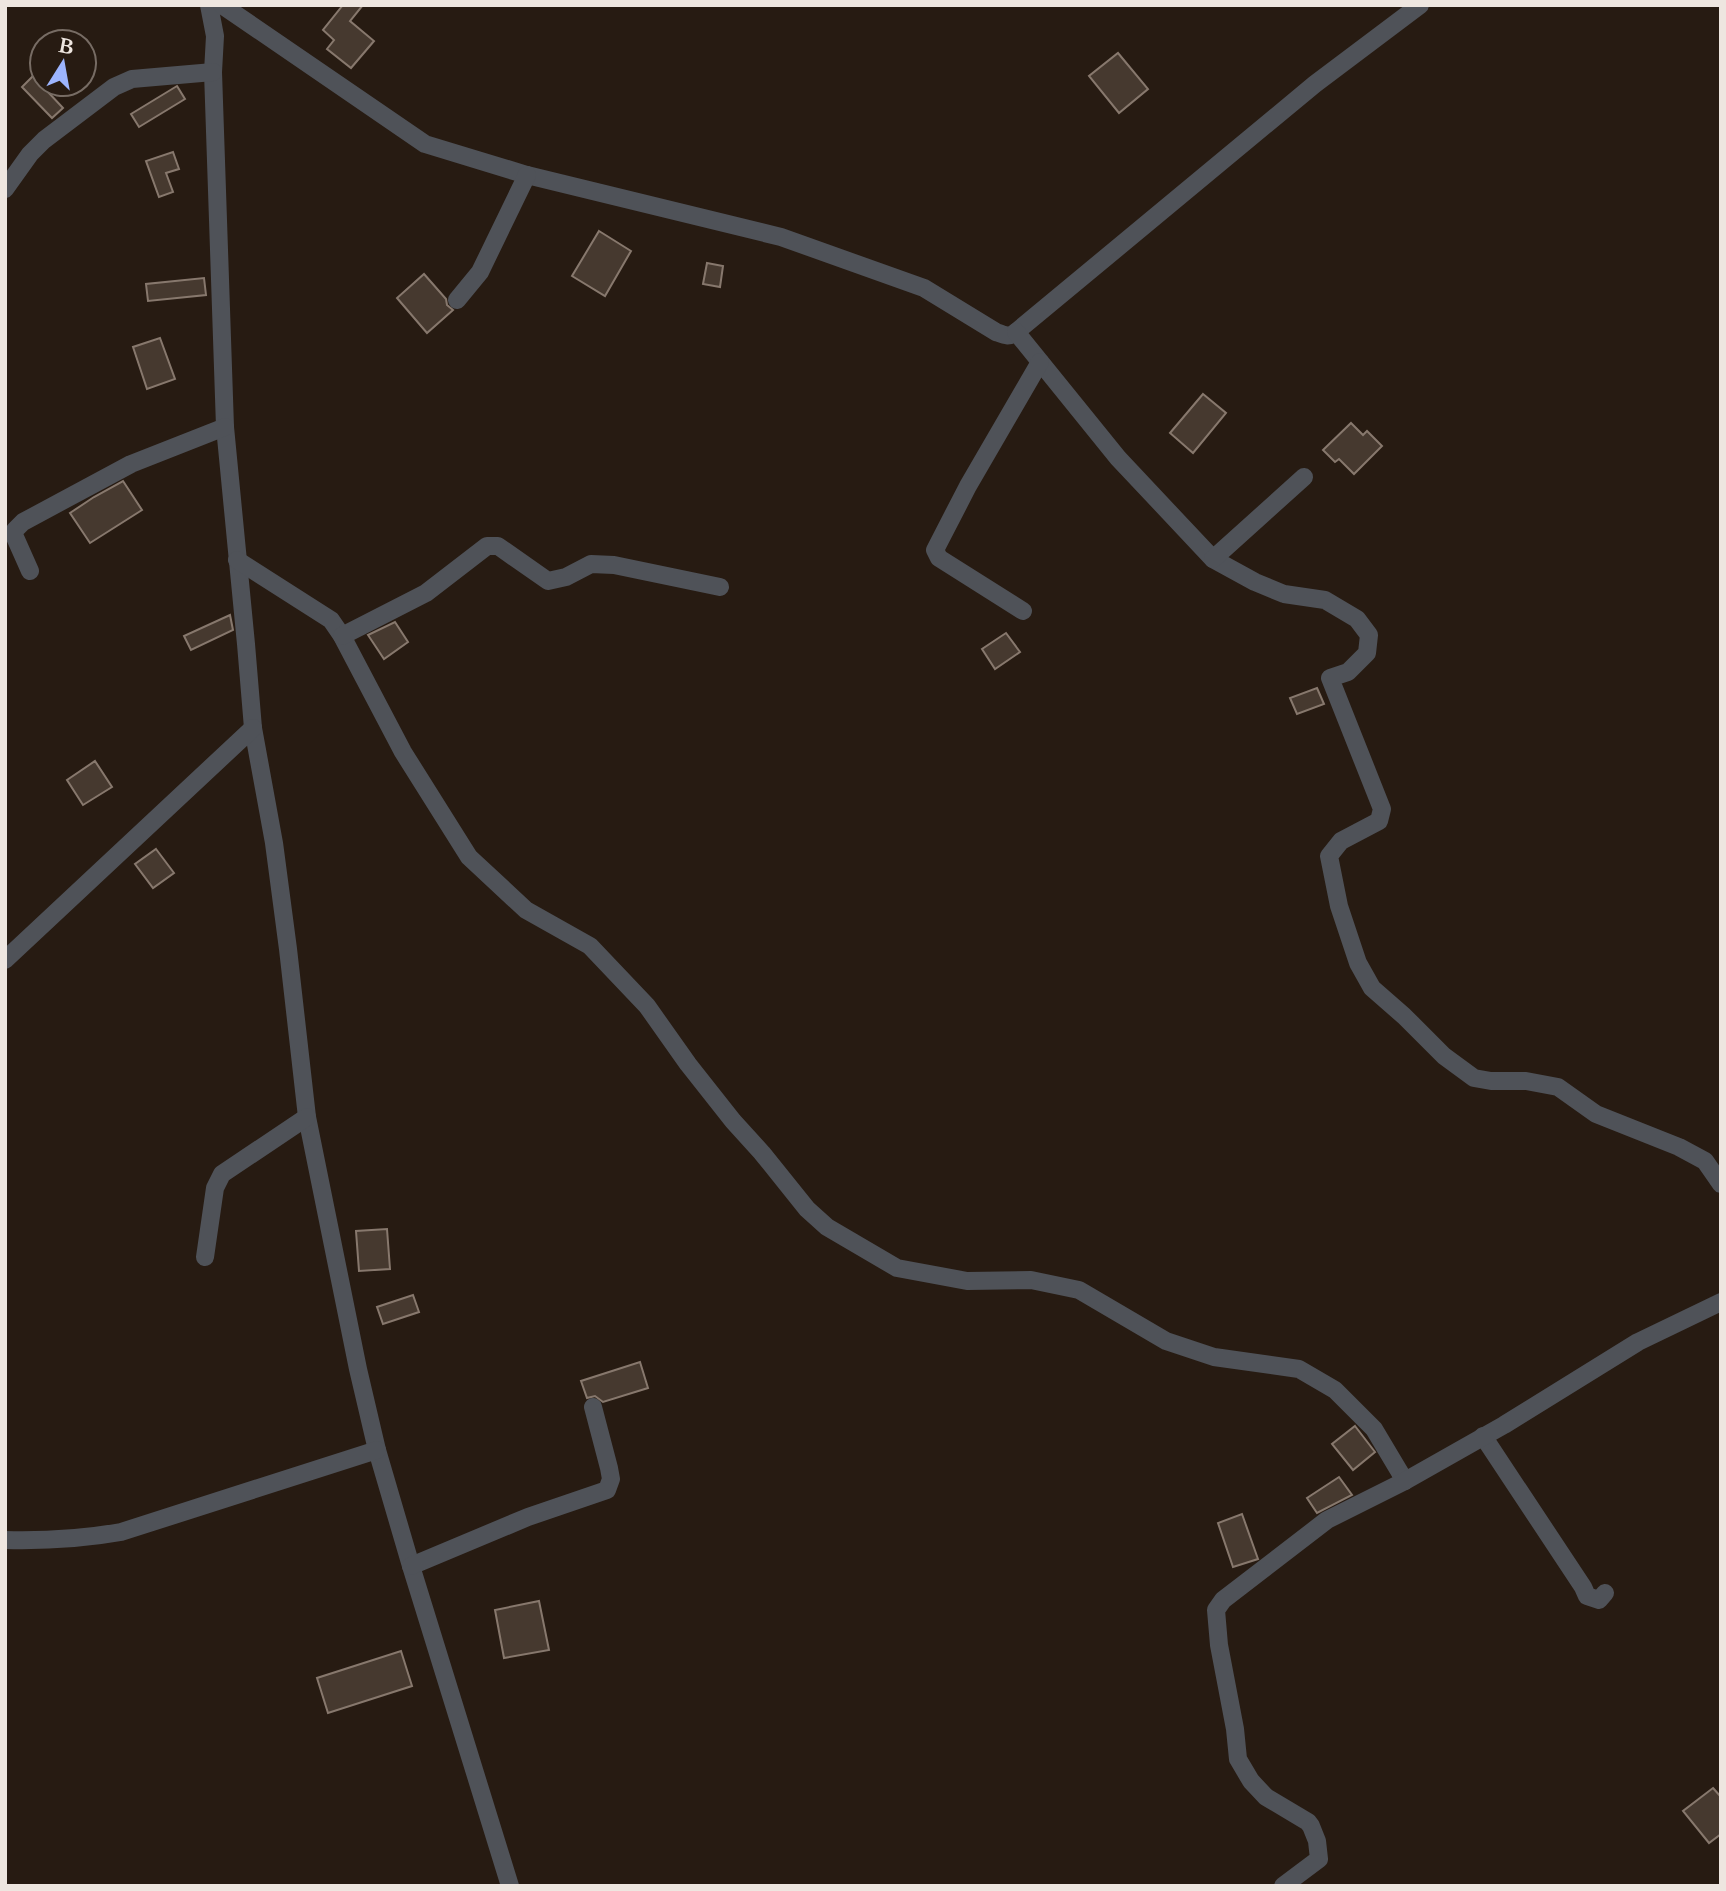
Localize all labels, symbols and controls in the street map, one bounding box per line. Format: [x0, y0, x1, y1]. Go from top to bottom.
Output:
north arrow [28, 28, 98, 98]
text: B [57, 34, 76, 60]

